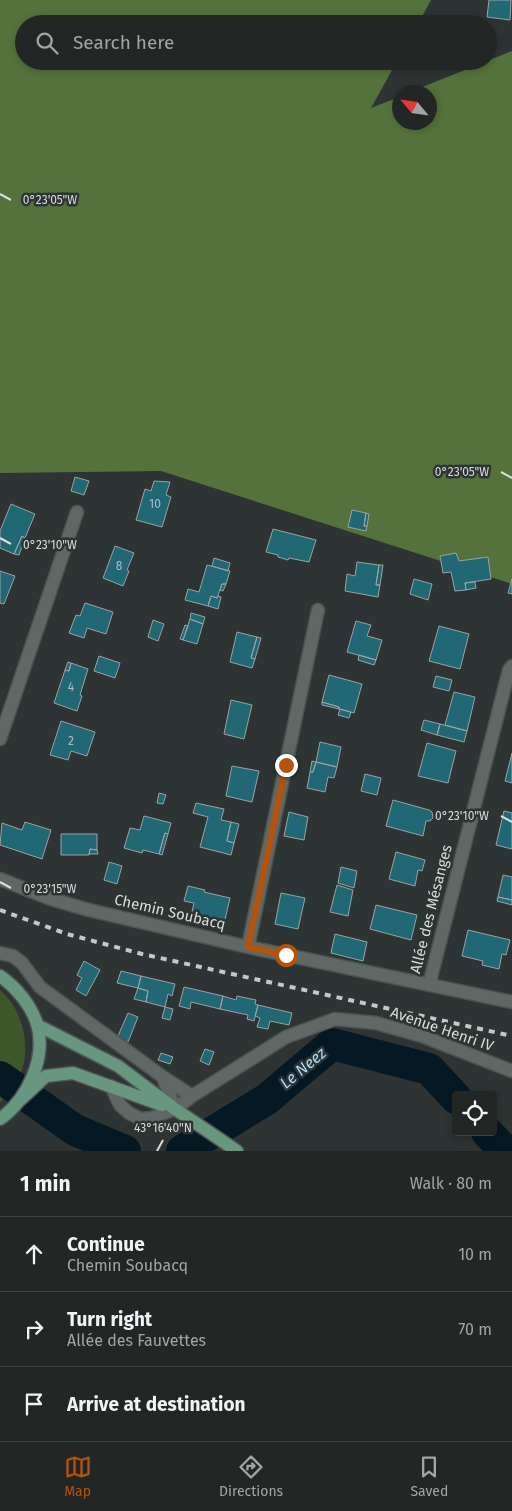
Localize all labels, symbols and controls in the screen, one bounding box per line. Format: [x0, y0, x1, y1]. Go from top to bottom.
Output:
search box [15, 15, 497, 70]
icon: search [33, 29, 61, 57]
text: Search here [73, 31, 174, 54]
north arrow [392, 85, 437, 130]
text: 0°23'05"W [23, 193, 77, 207]
text: 0°23'05"W [435, 465, 489, 479]
house number: 10 [149, 497, 161, 511]
text: 0°23'10"W [23, 538, 77, 552]
house number: 8 [116, 559, 123, 573]
house number: 4 [68, 680, 75, 694]
house number: 2 [68, 734, 74, 748]
route end [275, 754, 298, 777]
text: 0°23'10"W [435, 809, 489, 823]
street label: Allée des Mésanges [406, 843, 456, 975]
text: 0°23'15"W [23, 882, 77, 896]
street label: Chemin Soubacq [113, 890, 227, 934]
route start [275, 944, 298, 967]
street label: Avenue Henri IV [388, 1003, 496, 1055]
water label: Le Neez [276, 1043, 330, 1093]
map controls [452, 1091, 497, 1136]
button: locate [452, 1091, 497, 1136]
text: 43°16'40"N [134, 1121, 192, 1135]
text: 1 min [20, 1171, 71, 1197]
text: Walk · 80 m [410, 1174, 492, 1193]
text: Continue [67, 1233, 145, 1256]
icon: ahead [20, 1240, 48, 1268]
text: 10 m [458, 1245, 492, 1264]
text: Chemin Soubacq [67, 1256, 188, 1275]
text: Turn right [67, 1308, 152, 1331]
icon: right [20, 1315, 48, 1343]
text: 70 m [458, 1320, 492, 1339]
text: Allée des Fauvettes [67, 1331, 206, 1350]
icon: arrive [20, 1390, 48, 1418]
text: Arrive at destination [67, 1393, 246, 1416]
tab: Map [64, 1453, 92, 1500]
tab: Directions [219, 1453, 283, 1500]
tab: Saved [410, 1453, 448, 1500]

